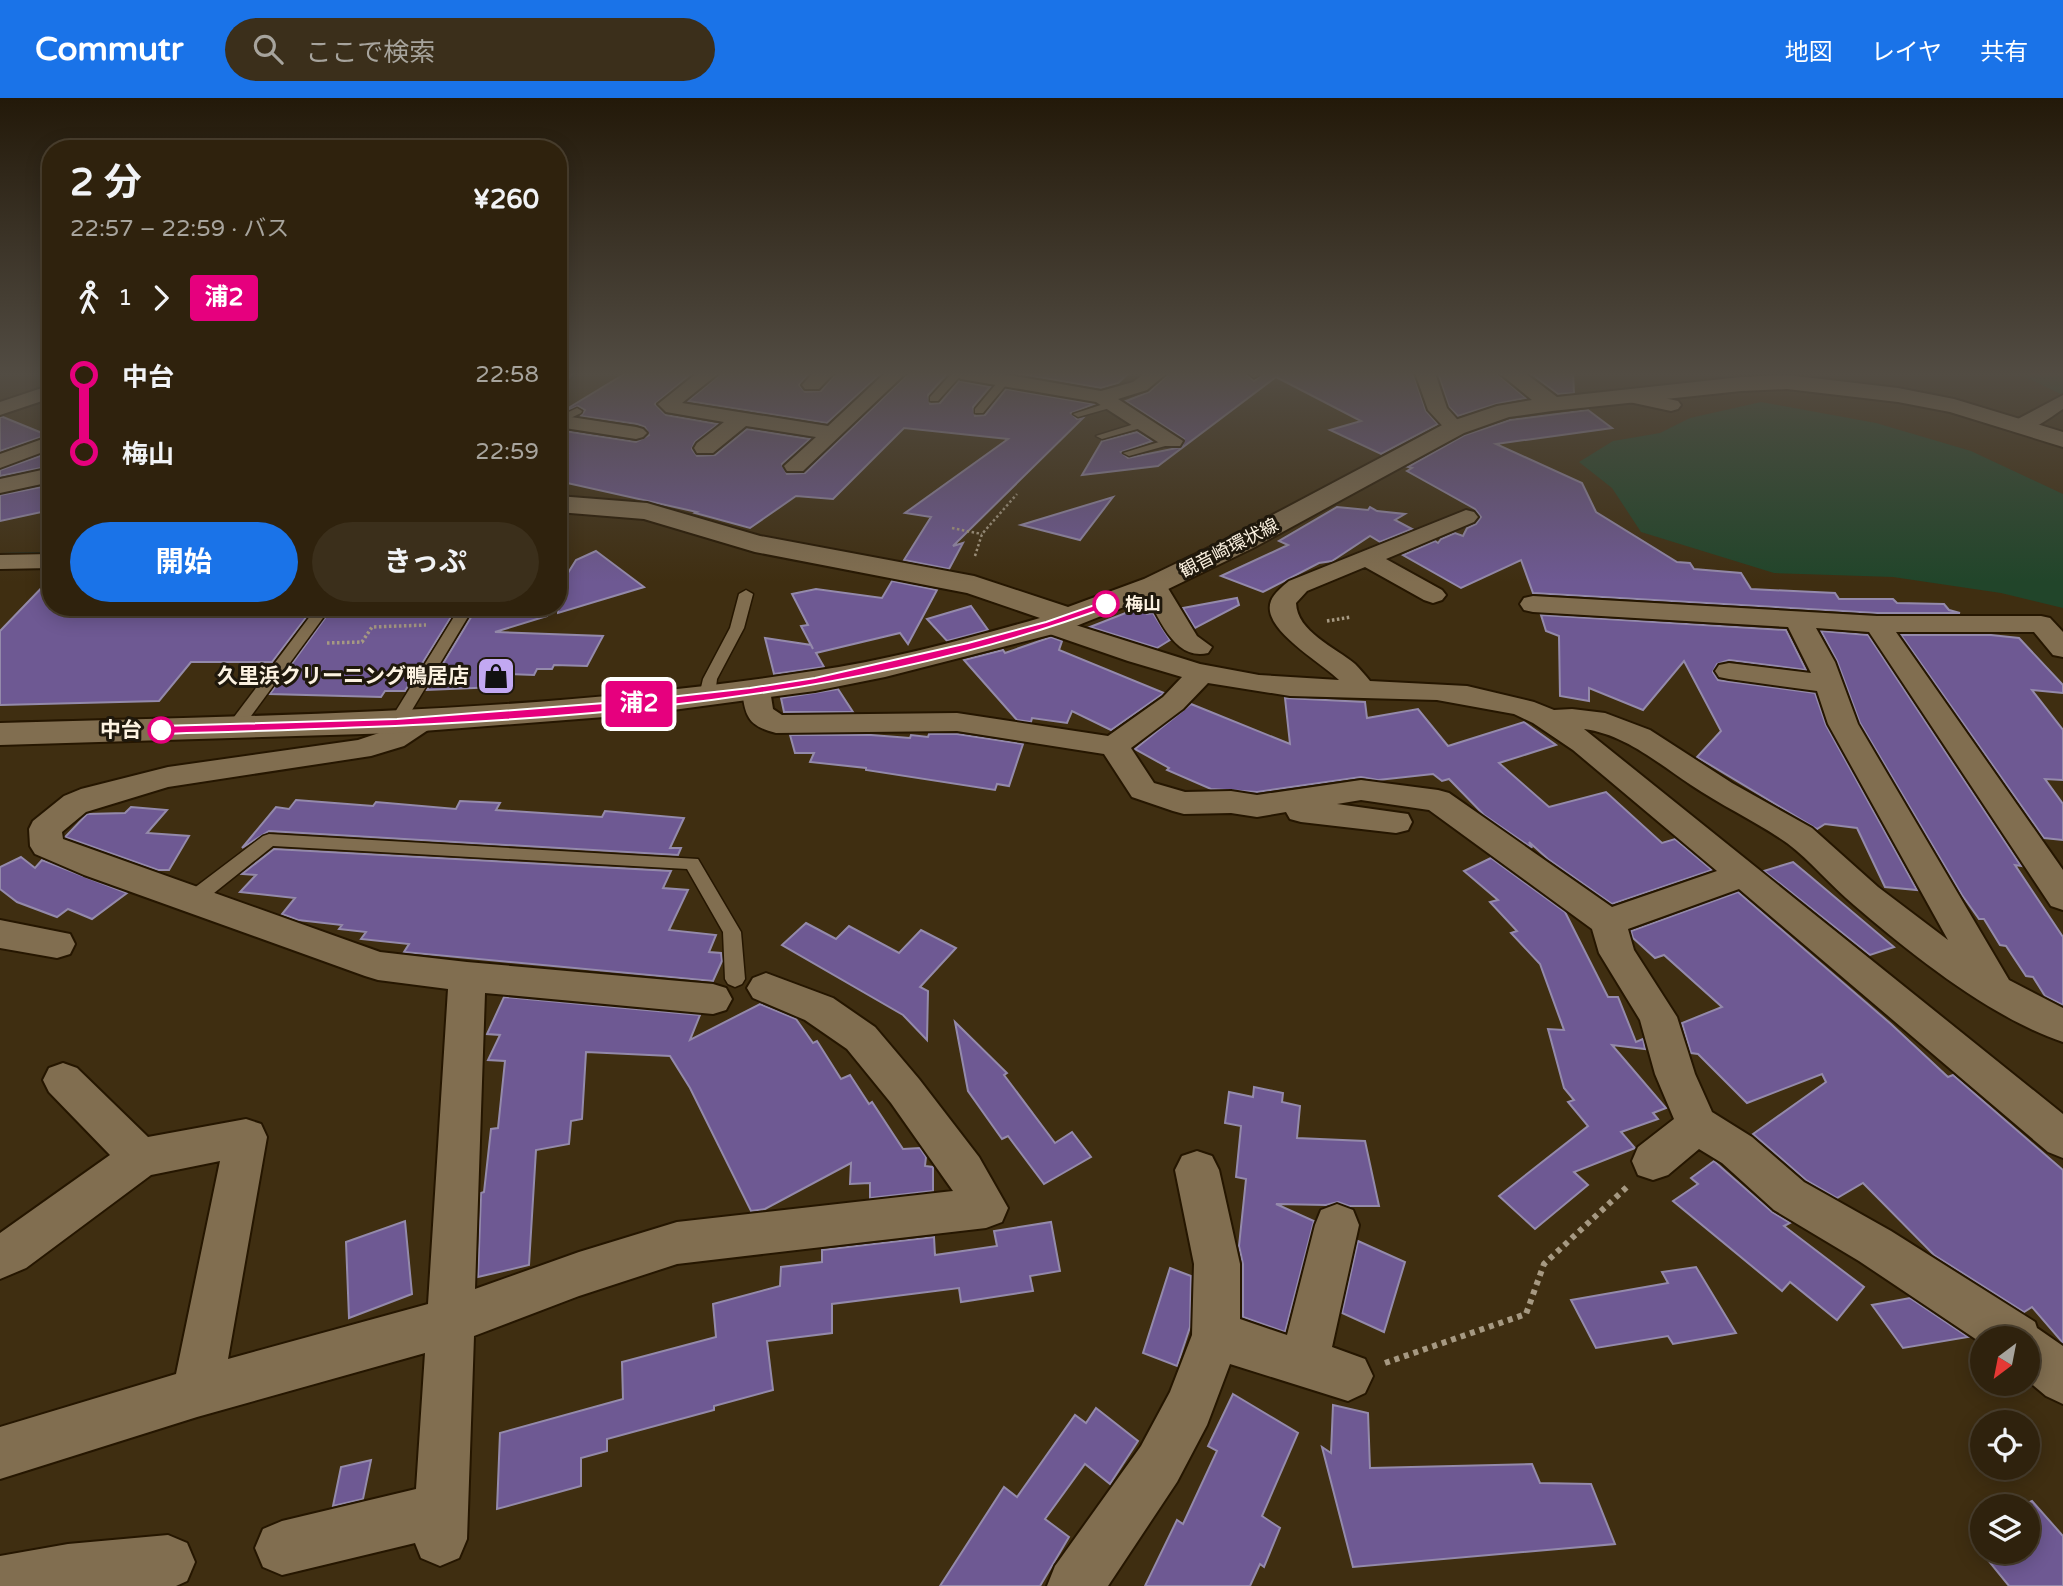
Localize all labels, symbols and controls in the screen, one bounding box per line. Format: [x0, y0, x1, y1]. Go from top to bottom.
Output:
search box [225, 18, 715, 81]
text: Commutr [35, 30, 183, 69]
icon: search [249, 30, 287, 68]
text: ここで検索 [305, 37, 435, 68]
text: 地図 [1785, 38, 1833, 67]
text: レイヤ [1871, 38, 1942, 67]
text: 共有 [1980, 38, 2028, 67]
text: 2 分 [70, 160, 142, 206]
text: ¥260 [473, 184, 539, 215]
text: 22:57 – 22:59 · バス [70, 215, 289, 243]
icon: walk [70, 279, 108, 317]
icon: forward [142, 279, 180, 317]
text: 浦2 [204, 283, 244, 312]
text: 1 [118, 284, 132, 312]
text: 22:58 [475, 361, 539, 389]
text: 中台 [122, 362, 174, 393]
text: 22:59 [475, 438, 539, 466]
text: 梅山 [122, 439, 174, 470]
street label: 観音崎環状線 [1176, 514, 1282, 582]
button: 開始 [70, 522, 298, 602]
button: きっぷ [312, 522, 539, 602]
marker: 梅山 [1093, 591, 1119, 617]
place label: 梅山 [1125, 593, 1161, 615]
shop icon: 久里浜クリーニング鴨居店 [475, 655, 517, 697]
place label: 久里浜クリーニング鴨居店 [217, 664, 469, 689]
line badge: 浦2 [608, 681, 670, 727]
text: 浦2 [619, 689, 659, 718]
marker: 中台 [148, 717, 174, 743]
place label: 中台 [100, 718, 142, 743]
north arrow [1970, 1326, 2040, 1396]
map controls [1970, 1326, 2040, 1564]
button: locate [1970, 1410, 2040, 1480]
button: layers [1970, 1494, 2040, 1564]

